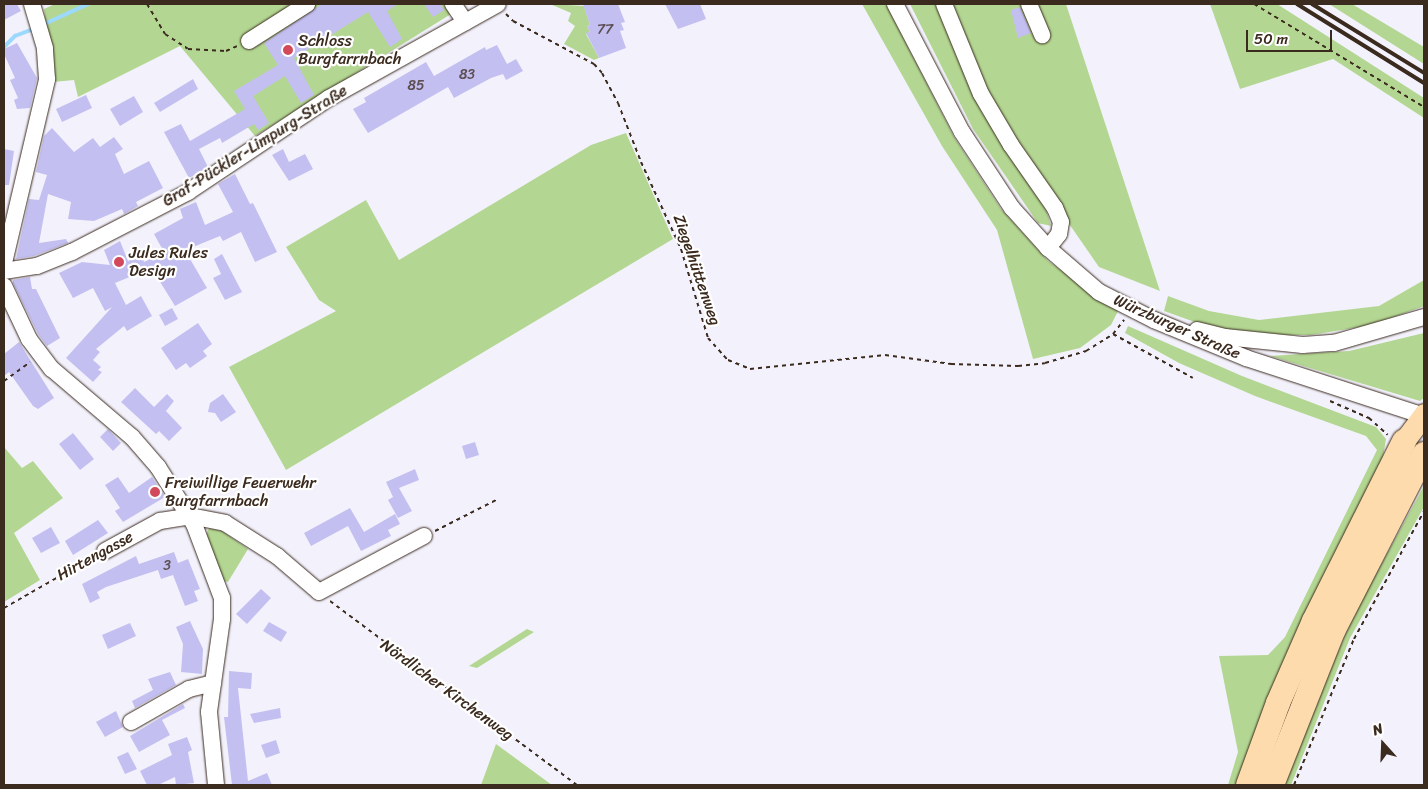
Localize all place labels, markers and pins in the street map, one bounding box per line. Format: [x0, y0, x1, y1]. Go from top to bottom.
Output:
place label: Schloss Burgfarrnbach [298, 31, 401, 69]
marker: Schloss Burgfarrnbach [282, 44, 294, 56]
place label: Jules Rules Design [129, 243, 208, 281]
marker: Jules Rules Design [113, 256, 125, 268]
place label: Freiwillige Feuerwehr Burgfarrnbach [165, 473, 316, 511]
marker: Freiwillige Feuerwehr Burgfarrnbach [149, 486, 161, 498]

